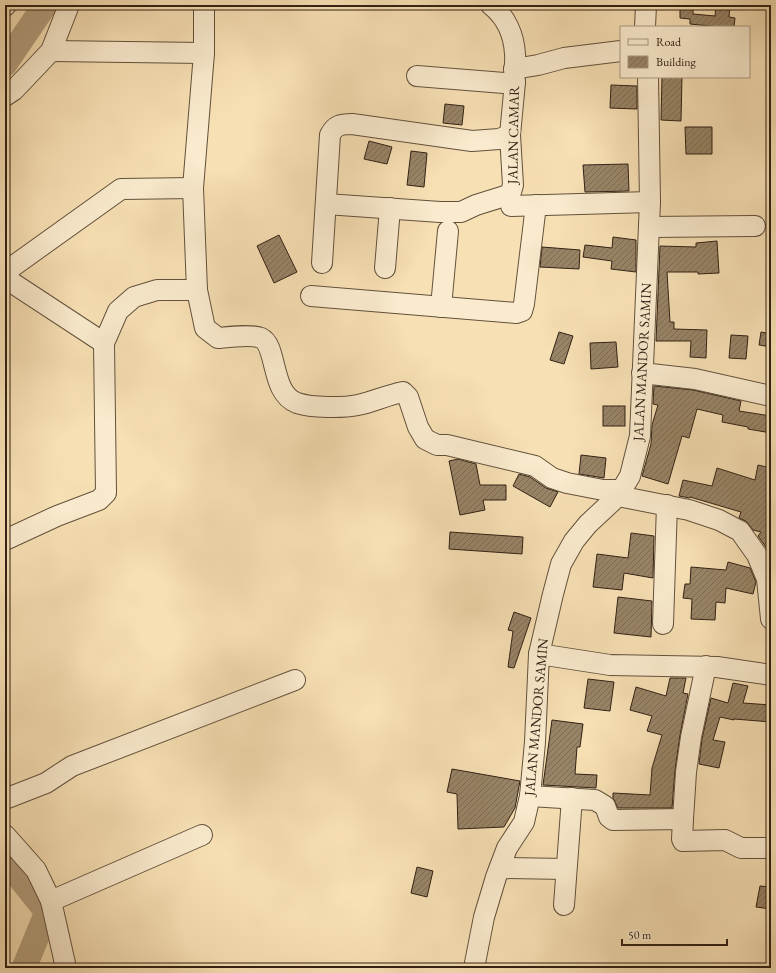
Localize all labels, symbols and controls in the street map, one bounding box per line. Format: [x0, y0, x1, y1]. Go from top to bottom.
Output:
legend [620, 26, 750, 78]
text: Road [656, 34, 682, 50]
text: Building [656, 54, 697, 70]
street label: JALAN CAMAR [503, 85, 523, 185]
street label: JALAN MANDOR SAMIN [629, 282, 655, 443]
street label: JALAN MANDOR SAMIN [520, 637, 552, 798]
scale bar [622, 921, 727, 947]
text: 50 m [628, 927, 652, 943]

